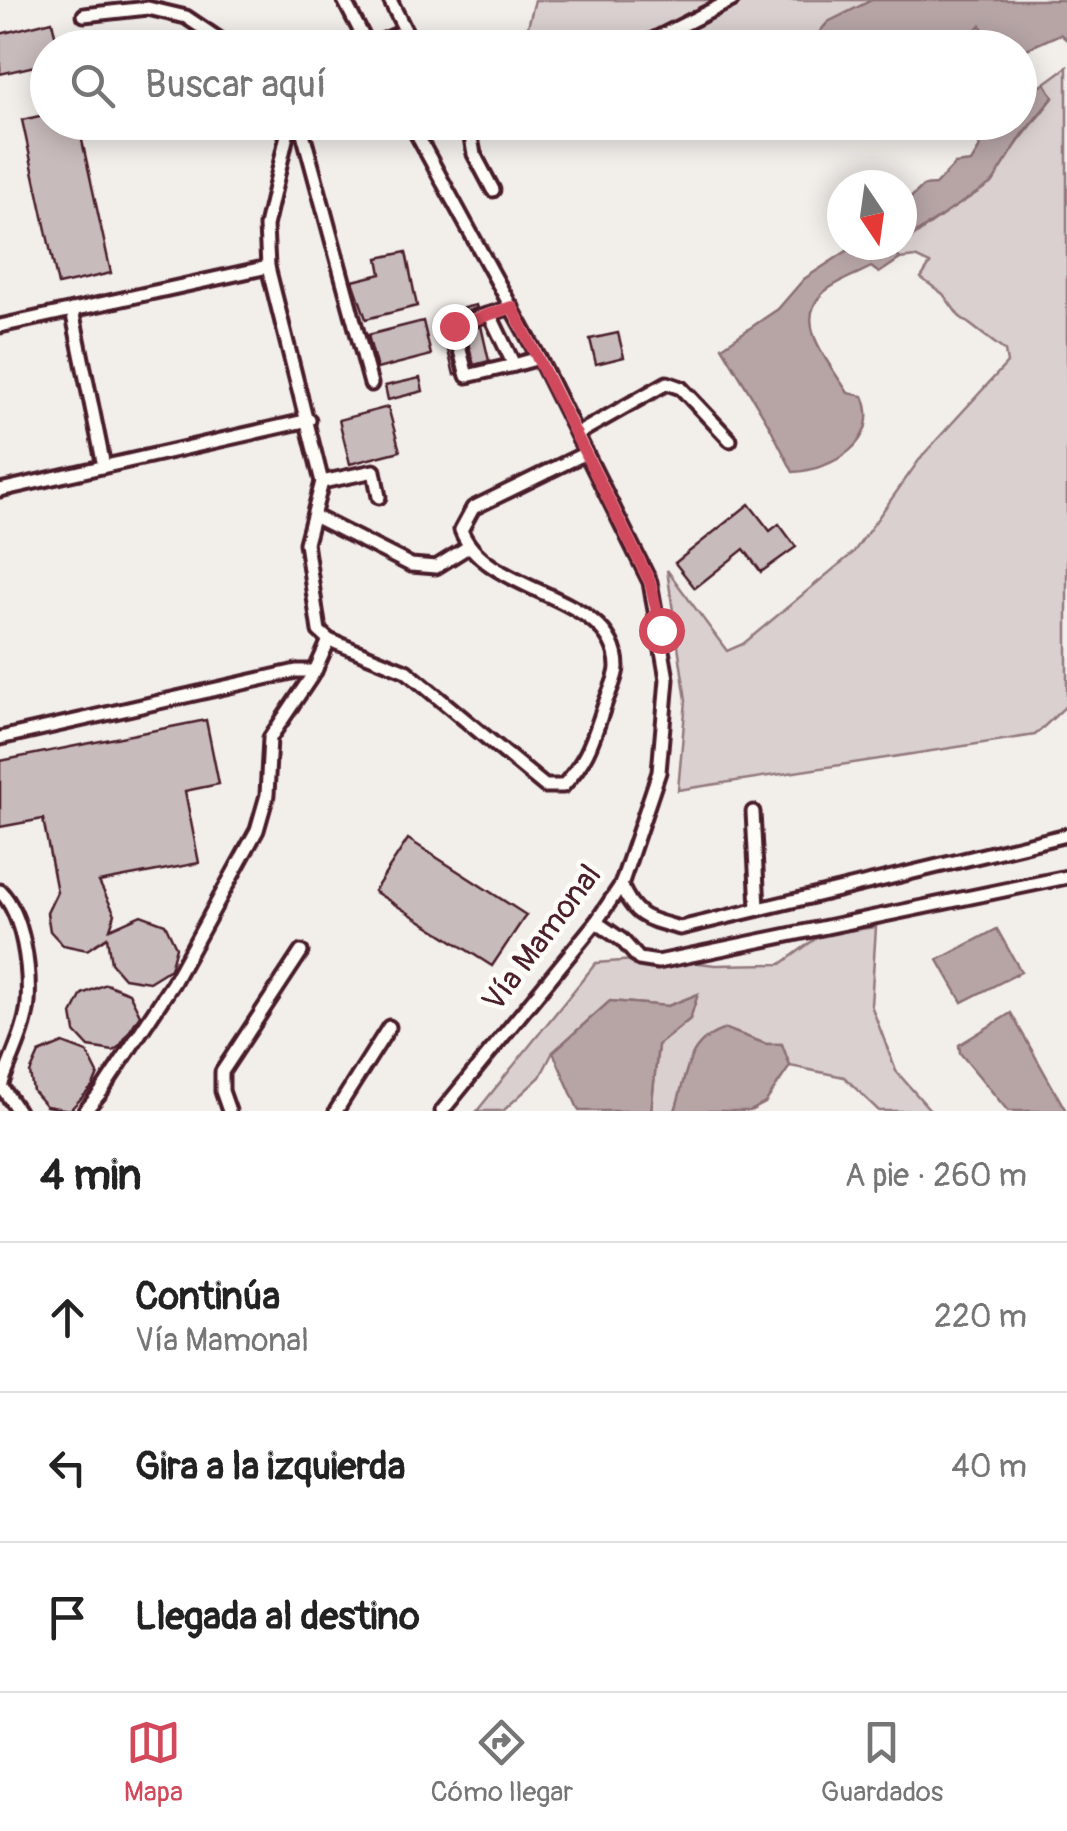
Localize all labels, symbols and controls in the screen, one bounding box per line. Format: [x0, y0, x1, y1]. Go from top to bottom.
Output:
search box [30, 30, 1037, 140]
icon: search [65, 58, 120, 113]
text: Buscar aquí [145, 61, 327, 109]
north arrow [827, 170, 917, 260]
route end [432, 304, 478, 350]
route start [639, 608, 685, 654]
street label: Vía Mamonal [474, 857, 610, 1019]
text: 4 min [40, 1150, 142, 1202]
text: A pie · 260 m [845, 1156, 1027, 1196]
text: Continúa [135, 1273, 280, 1321]
icon: ahead [40, 1290, 95, 1345]
text: 220 m [934, 1297, 1027, 1337]
text: Vía Mamonal [135, 1321, 309, 1361]
icon: left [40, 1440, 95, 1495]
text: Gira a la izquierda [135, 1443, 405, 1491]
text: 40 m [951, 1447, 1027, 1487]
icon: arrive [40, 1590, 95, 1645]
text: Llegada al destino [135, 1593, 420, 1641]
tab: Mapa [124, 1715, 183, 1810]
tab: Cómo llegar [431, 1715, 573, 1810]
tab: Guardados [821, 1715, 943, 1810]

